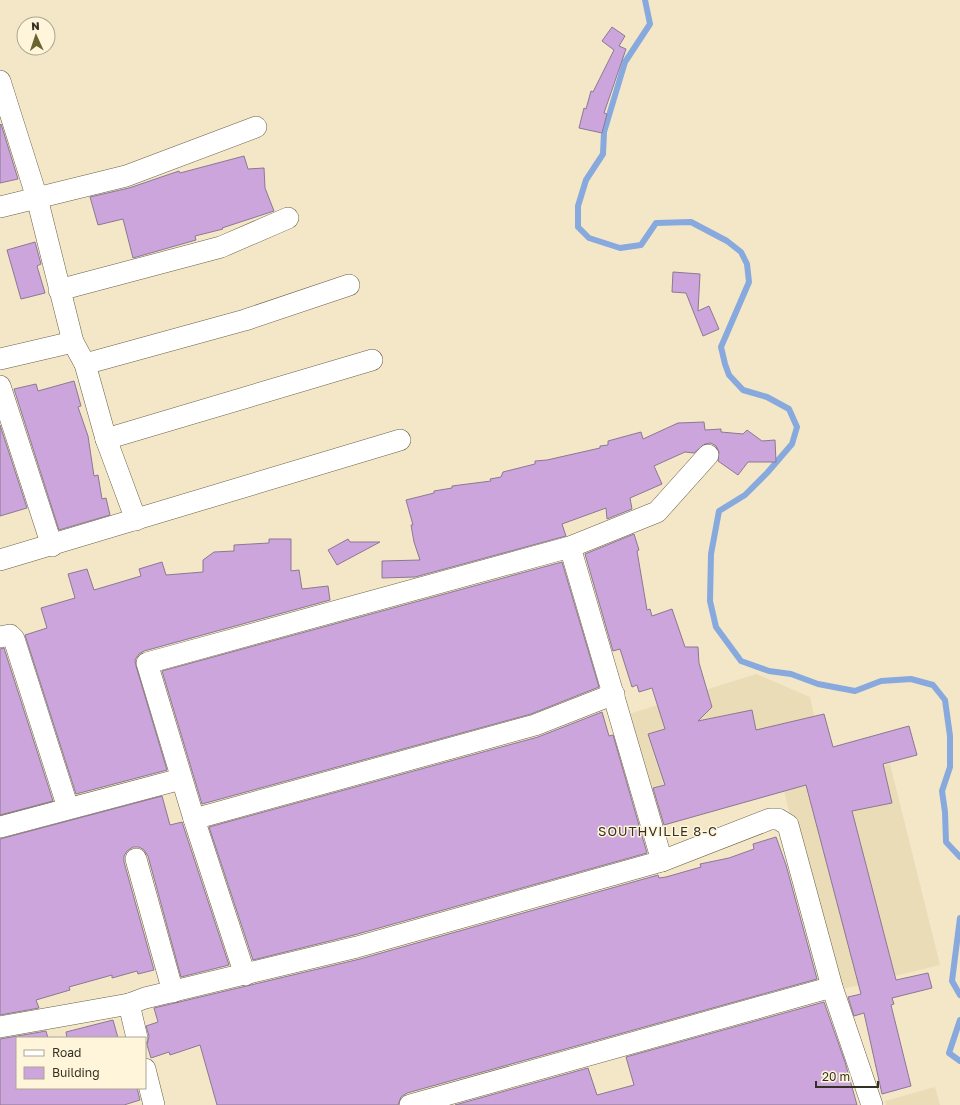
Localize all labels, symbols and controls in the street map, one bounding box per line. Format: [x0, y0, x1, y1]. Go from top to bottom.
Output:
north arrow [16, 16, 56, 56]
text: N [31, 19, 40, 32]
district label: SOUTHVILLE 8-C [598, 823, 718, 839]
legend [16, 1037, 146, 1089]
text: Road [52, 1045, 81, 1060]
scale bar [816, 1063, 878, 1089]
text: Building [52, 1065, 100, 1080]
text: 20 m [822, 1069, 850, 1084]

